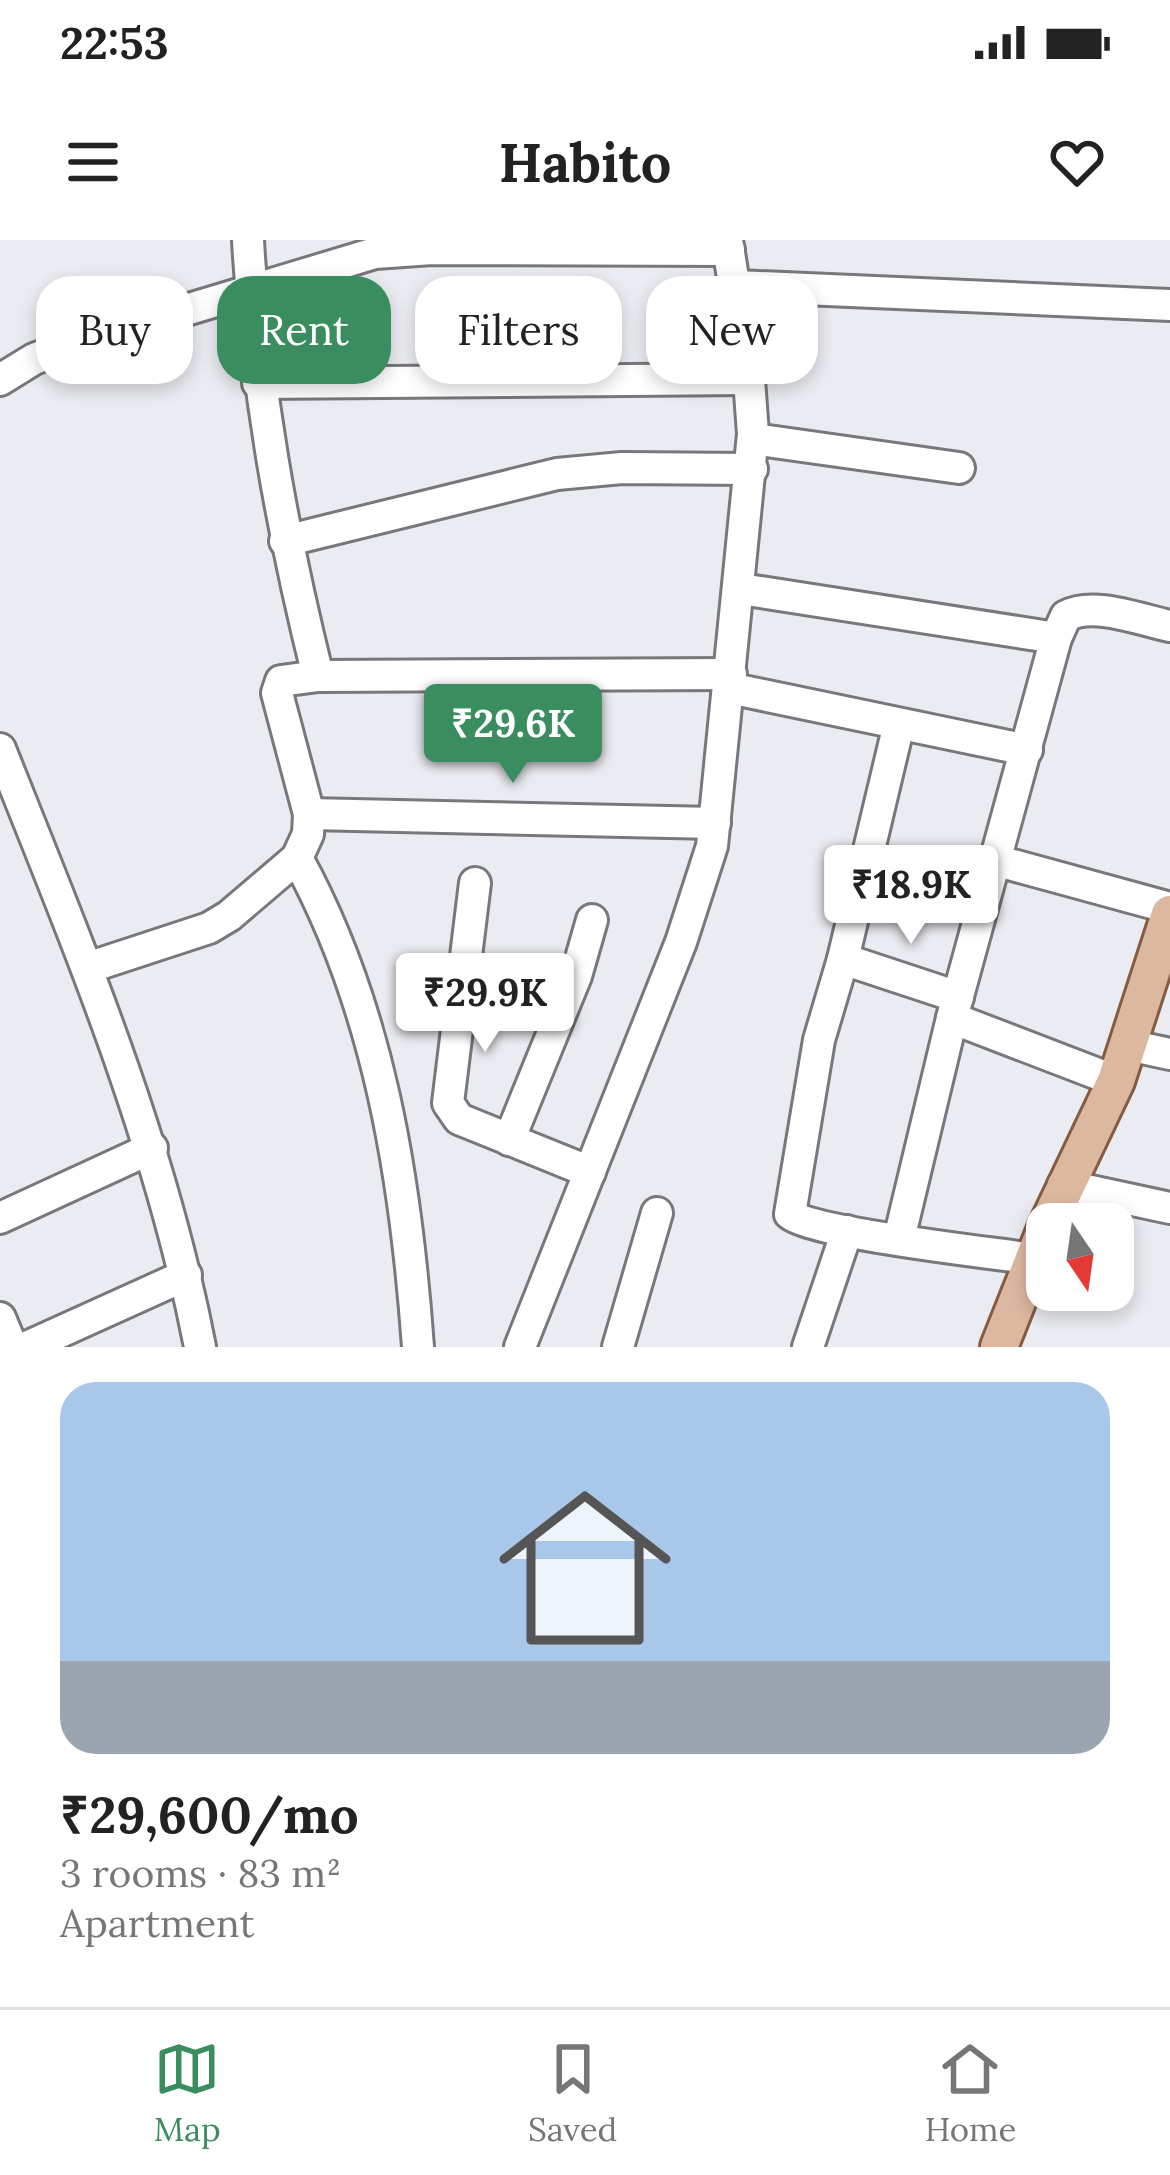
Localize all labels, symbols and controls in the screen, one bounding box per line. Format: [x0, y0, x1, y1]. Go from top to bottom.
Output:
text: 22:53 [60, 14, 169, 71]
text: Habito [499, 128, 671, 197]
icon: menu [60, 129, 126, 195]
icon: heart [1044, 129, 1110, 195]
chip: Buy [36, 276, 193, 384]
chip: Rent [217, 276, 391, 384]
chip: Filters [415, 276, 622, 384]
chip: New [646, 276, 818, 384]
pin: ₹29.6K [415, 684, 611, 786]
text: ₹29.6K [451, 698, 575, 748]
pin: ₹18.9K [813, 845, 1009, 947]
text: ₹18.9K [851, 859, 971, 909]
pin: ₹29.9K [387, 953, 583, 1055]
text: ₹29.9K [423, 967, 547, 1017]
north arrow [1026, 1203, 1134, 1311]
map controls [1026, 1203, 1134, 1311]
icon: home [477, 1460, 693, 1676]
text: ₹29,600/mo [60, 1782, 359, 1847]
text: 3 rooms · 83 m² [60, 1848, 341, 1898]
text: Apartment [60, 1898, 255, 1948]
tab: Map [154, 2036, 221, 2150]
tab: Saved [528, 2036, 617, 2150]
tab: Home [925, 2036, 1016, 2150]

